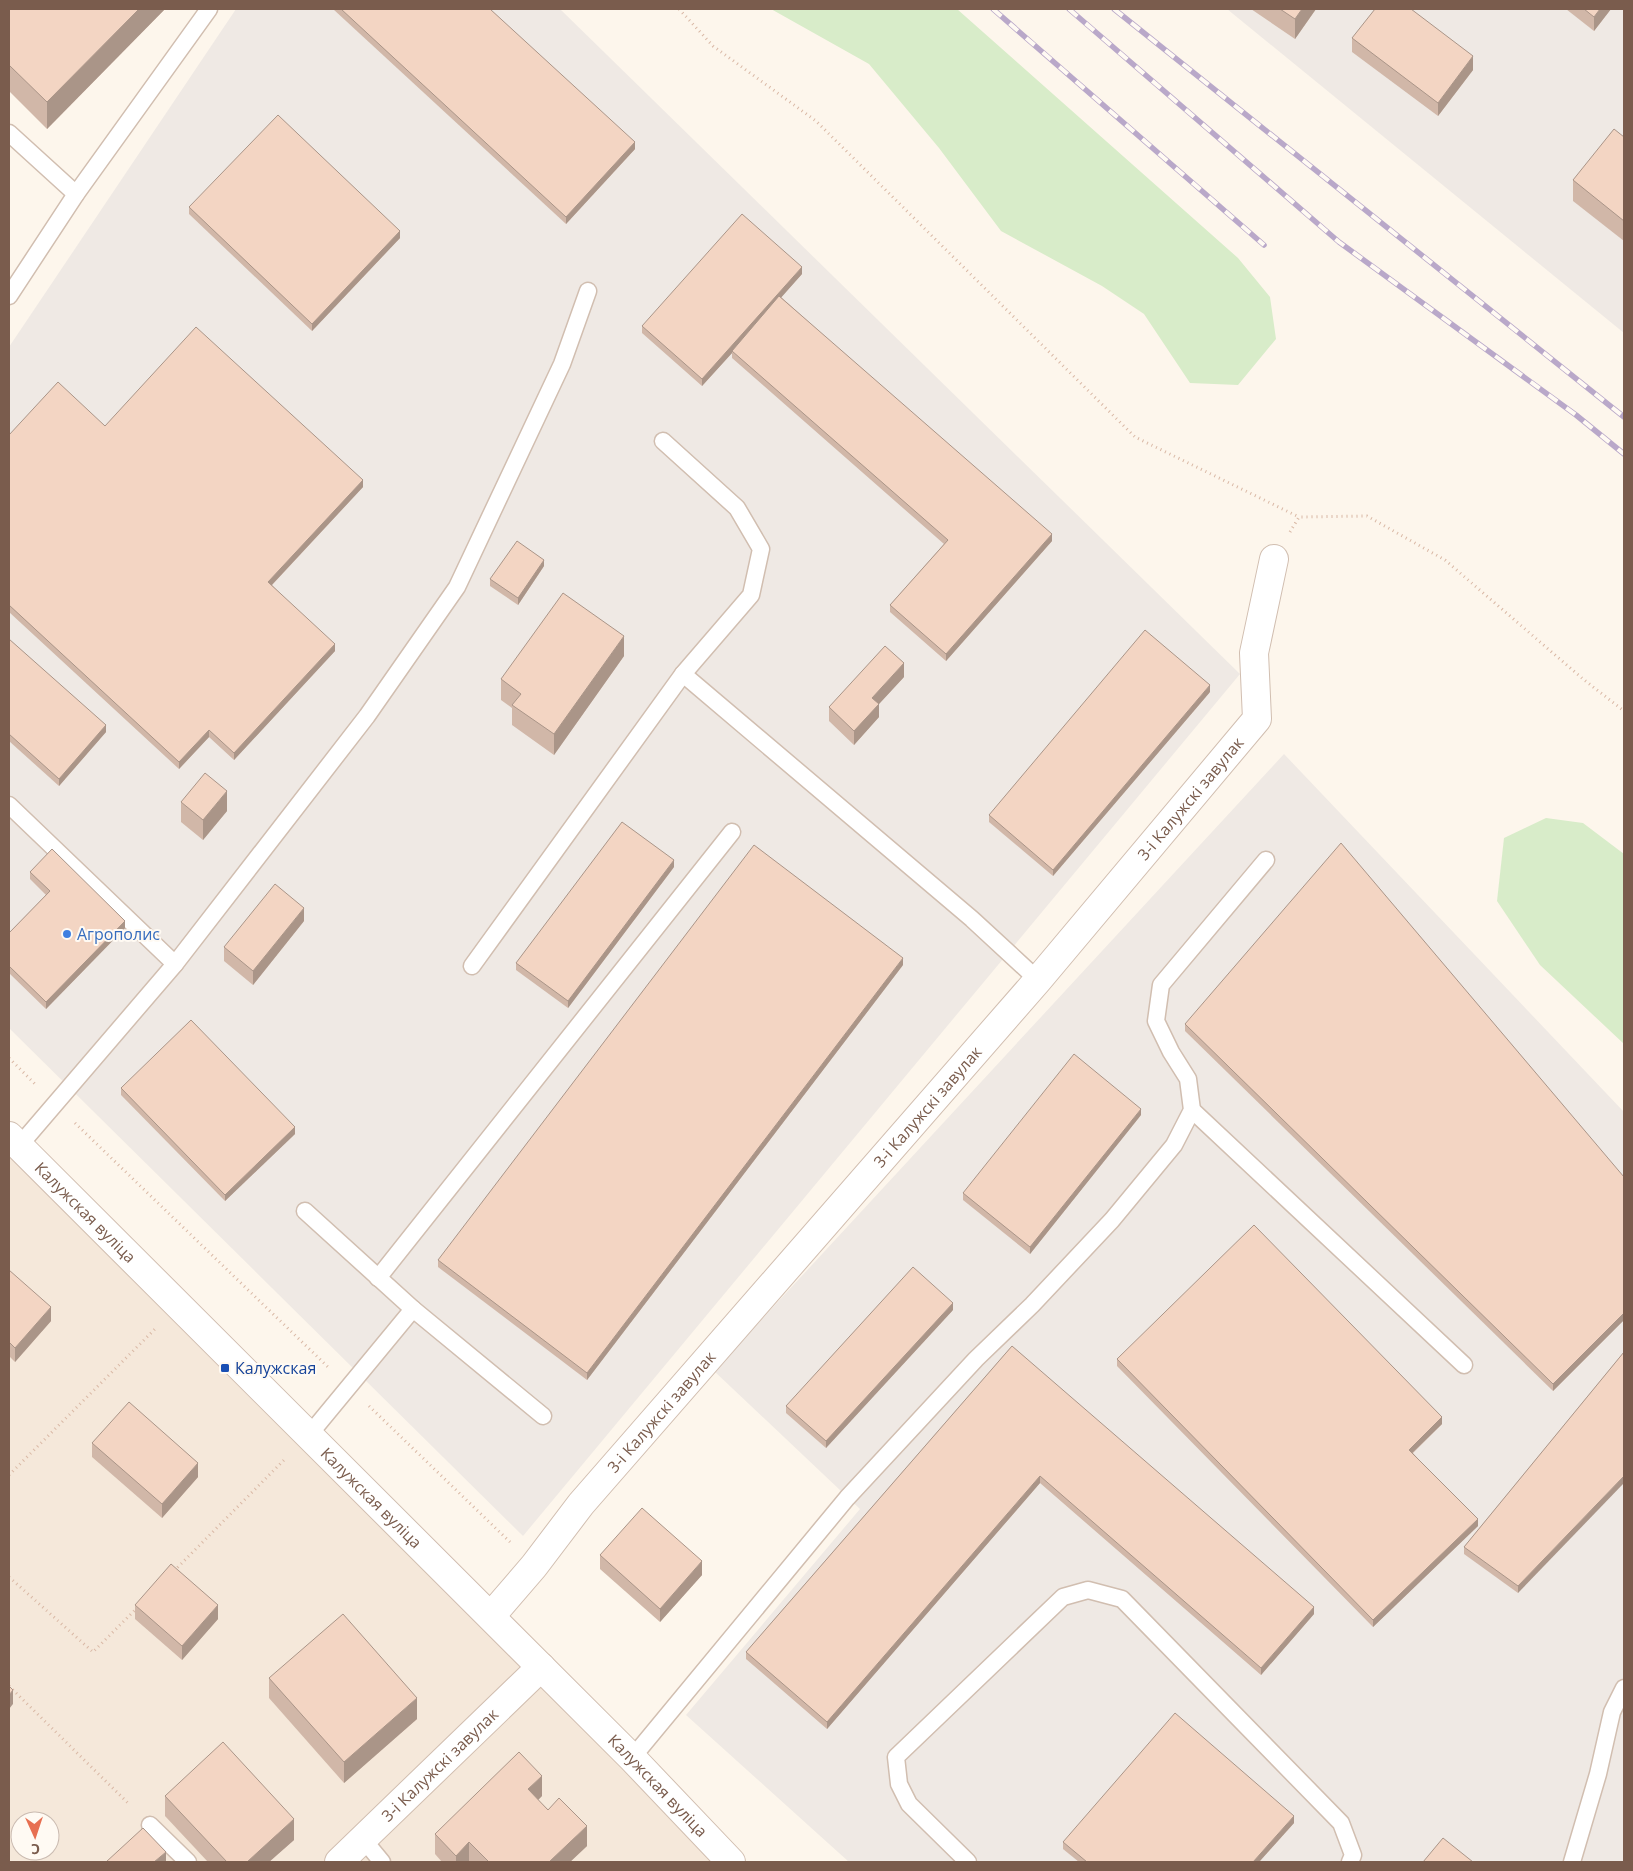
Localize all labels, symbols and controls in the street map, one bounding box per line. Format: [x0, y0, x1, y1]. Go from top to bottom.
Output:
street label: 3-і Калужскі завулак [1132, 732, 1249, 865]
place label: Агрополис [77, 923, 160, 945]
marker: Агрополис [61, 928, 73, 940]
street label: 3-і Калужскі завулак [869, 1041, 987, 1172]
street label: Калужская вуліца [30, 1157, 141, 1268]
street label: 3-і Калужскі завулак [602, 1346, 721, 1477]
place label: Калужская [235, 1357, 316, 1379]
marker: Калужская [219, 1362, 231, 1374]
street label: Калужская вуліца [316, 1442, 427, 1553]
street label: 3-і Калужскі завулак [377, 1703, 503, 1826]
street label: Калужская вуліца [603, 1729, 712, 1842]
north arrow [10, 1811, 60, 1861]
text: С [31, 1840, 41, 1859]

